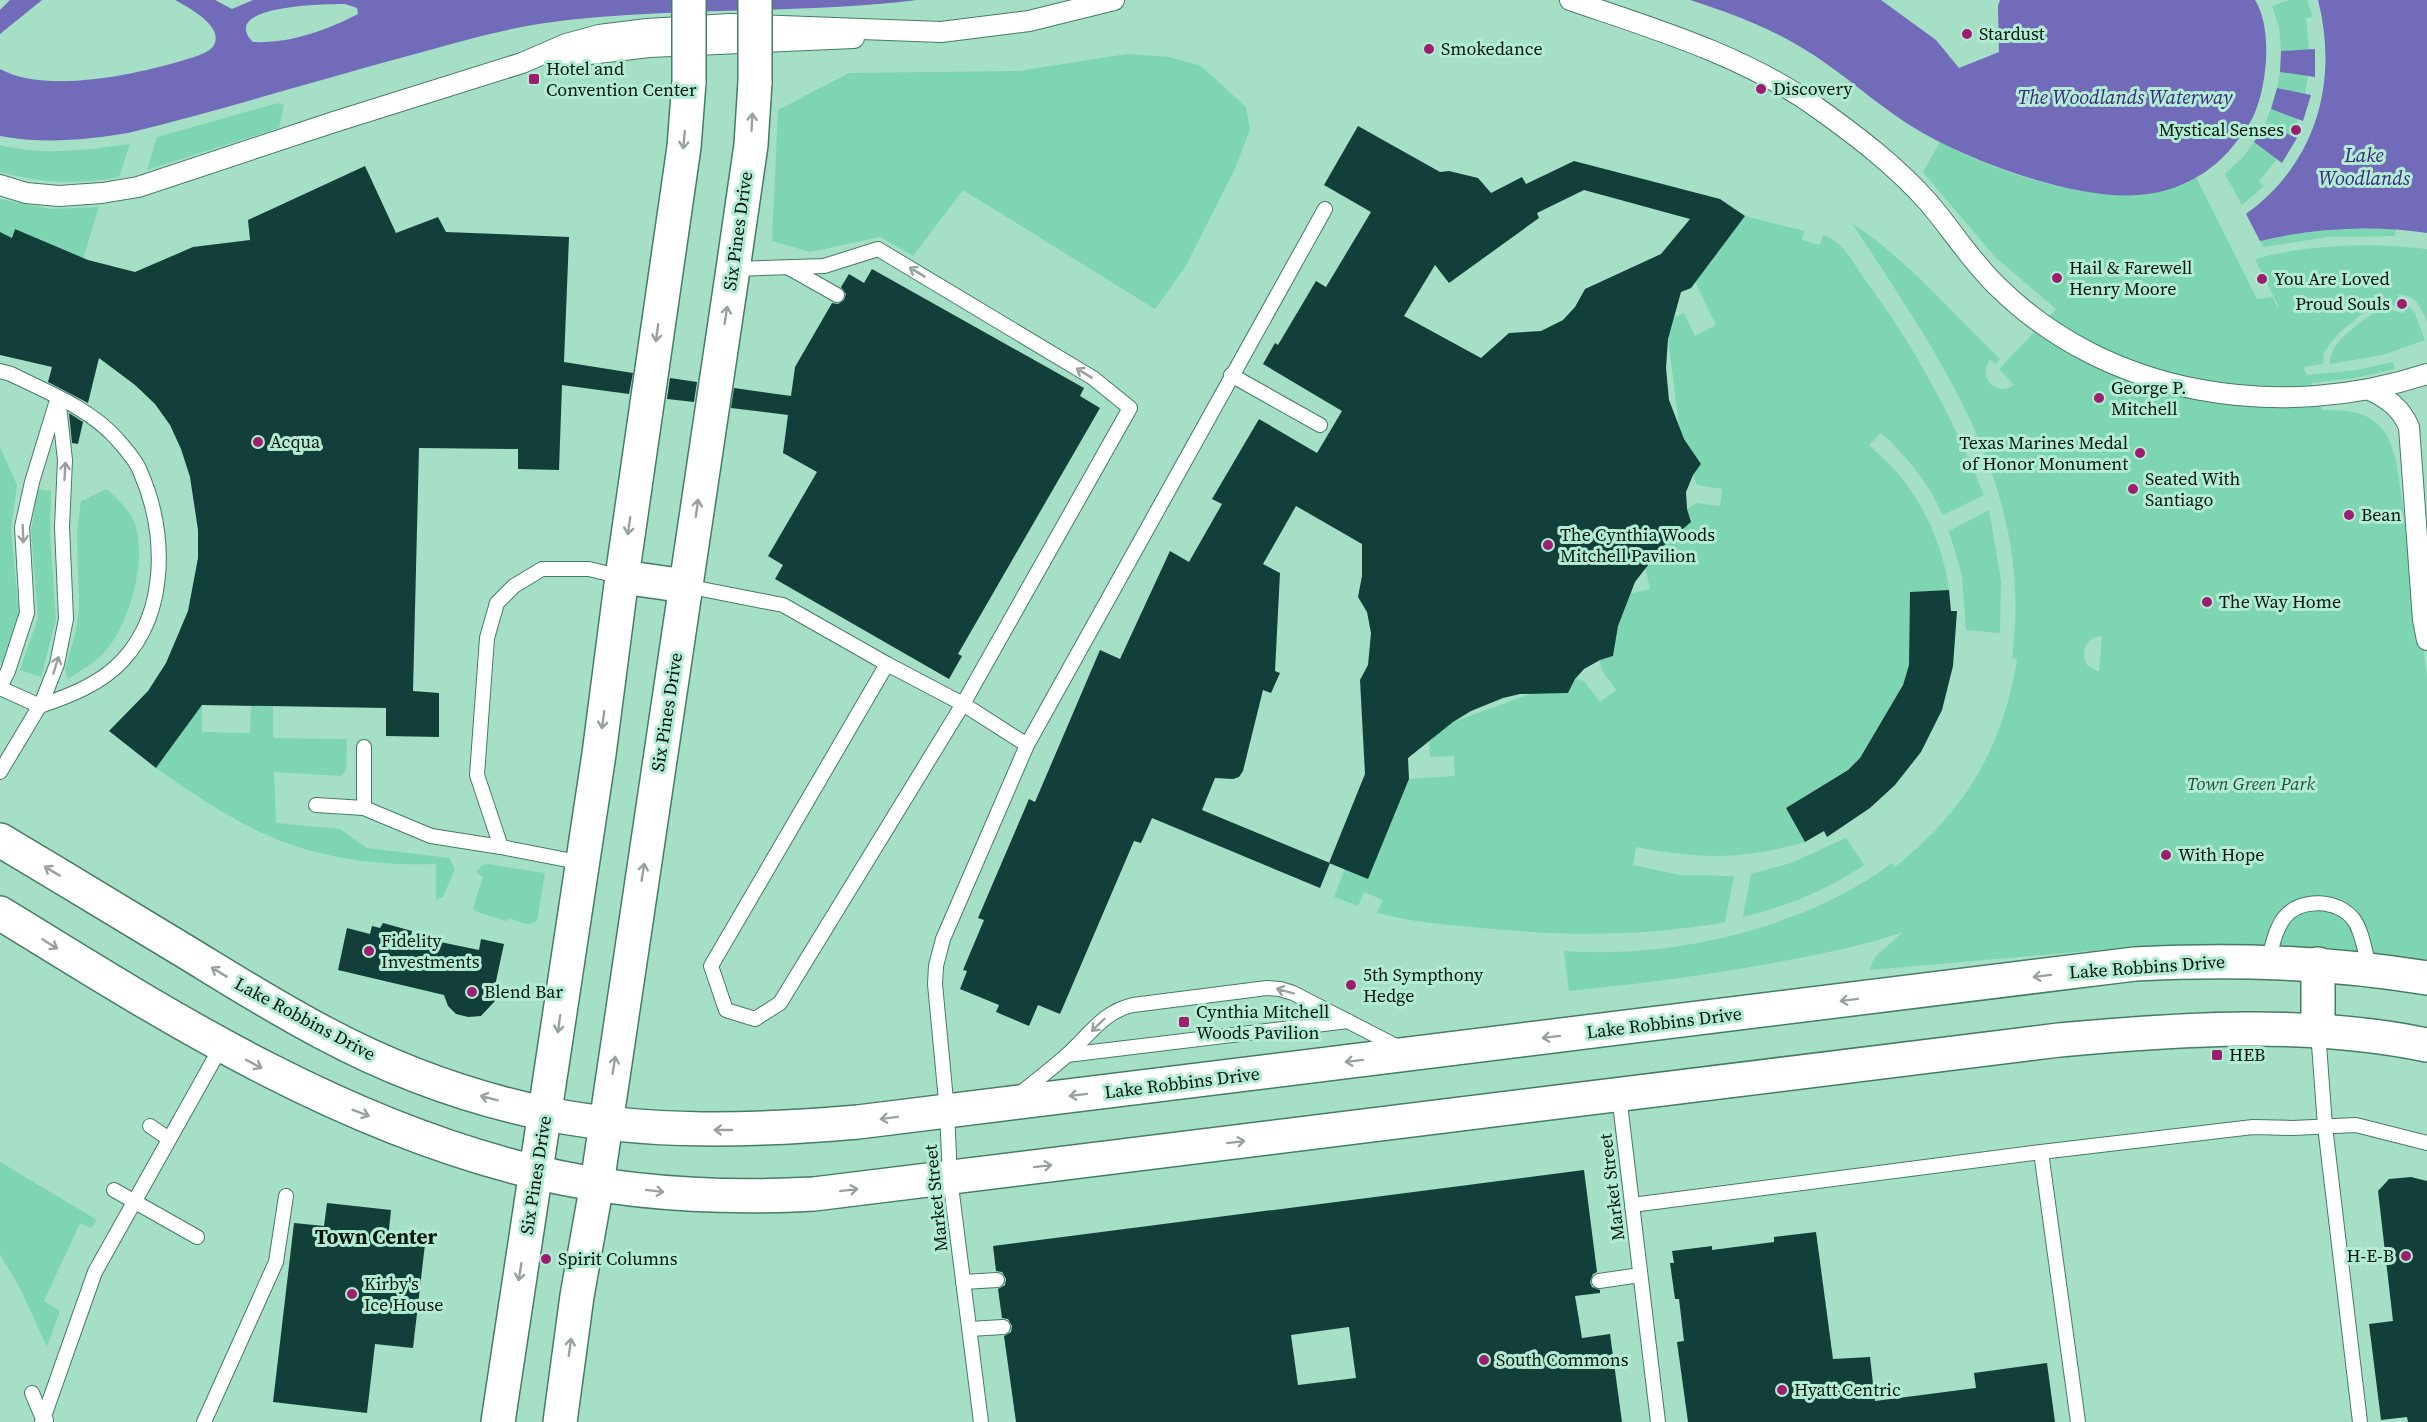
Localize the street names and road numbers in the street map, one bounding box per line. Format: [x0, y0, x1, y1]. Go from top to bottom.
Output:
street label: Six Pines Drive [717, 170, 758, 292]
street label: Six Pines Drive [645, 651, 688, 773]
street label: Lake Robbins Drive [2068, 949, 2226, 984]
street label: Lake Robbins Drive [230, 971, 380, 1066]
street label: Lake Robbins Drive [1585, 1001, 1743, 1044]
street label: Lake Robbins Drive [1103, 1061, 1261, 1104]
street label: Six Pines Drive [514, 1114, 557, 1236]
street label: Market Street [1593, 1132, 1630, 1242]
street label: Market Street [917, 1143, 954, 1253]

